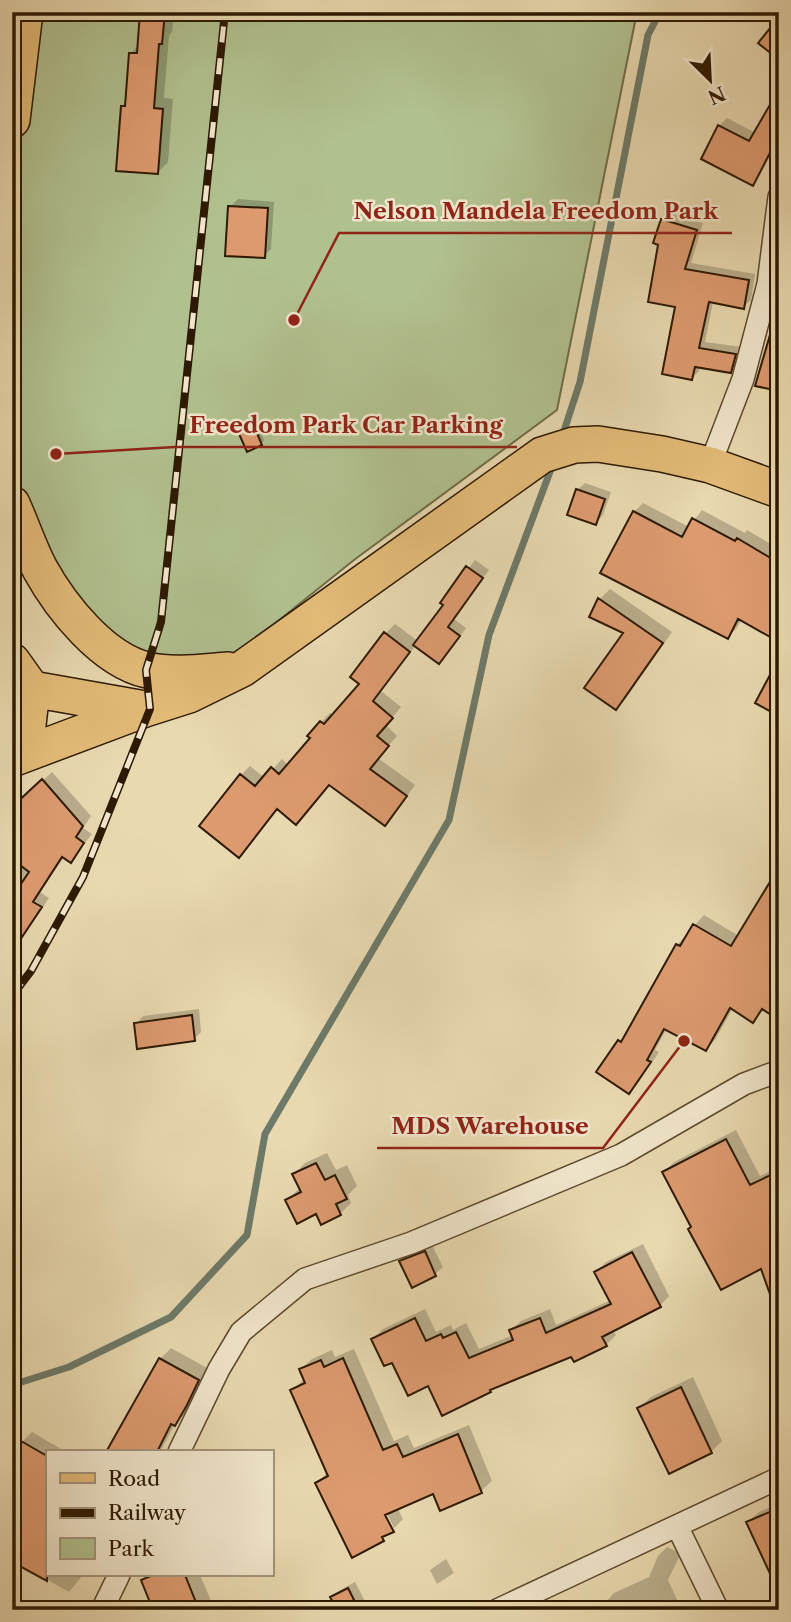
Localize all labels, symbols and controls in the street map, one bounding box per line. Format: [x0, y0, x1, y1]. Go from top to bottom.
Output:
north arrow [676, 46, 746, 116]
text: N [704, 81, 729, 109]
callout: Nelson Mandela Freedom Park [339, 189, 732, 233]
text: Nelson Mandela Freedom Park [354, 197, 719, 225]
callout: Freedom Park Car Parking [175, 403, 517, 447]
text: Freedom Park Car Parking [189, 411, 504, 439]
callout: MDS Warehouse [377, 1104, 603, 1148]
text: MDS Warehouse [391, 1112, 589, 1140]
legend [46, 1450, 273, 1576]
text: Road [108, 1466, 160, 1491]
text: Railway [108, 1500, 186, 1525]
text: Park [108, 1536, 154, 1561]

